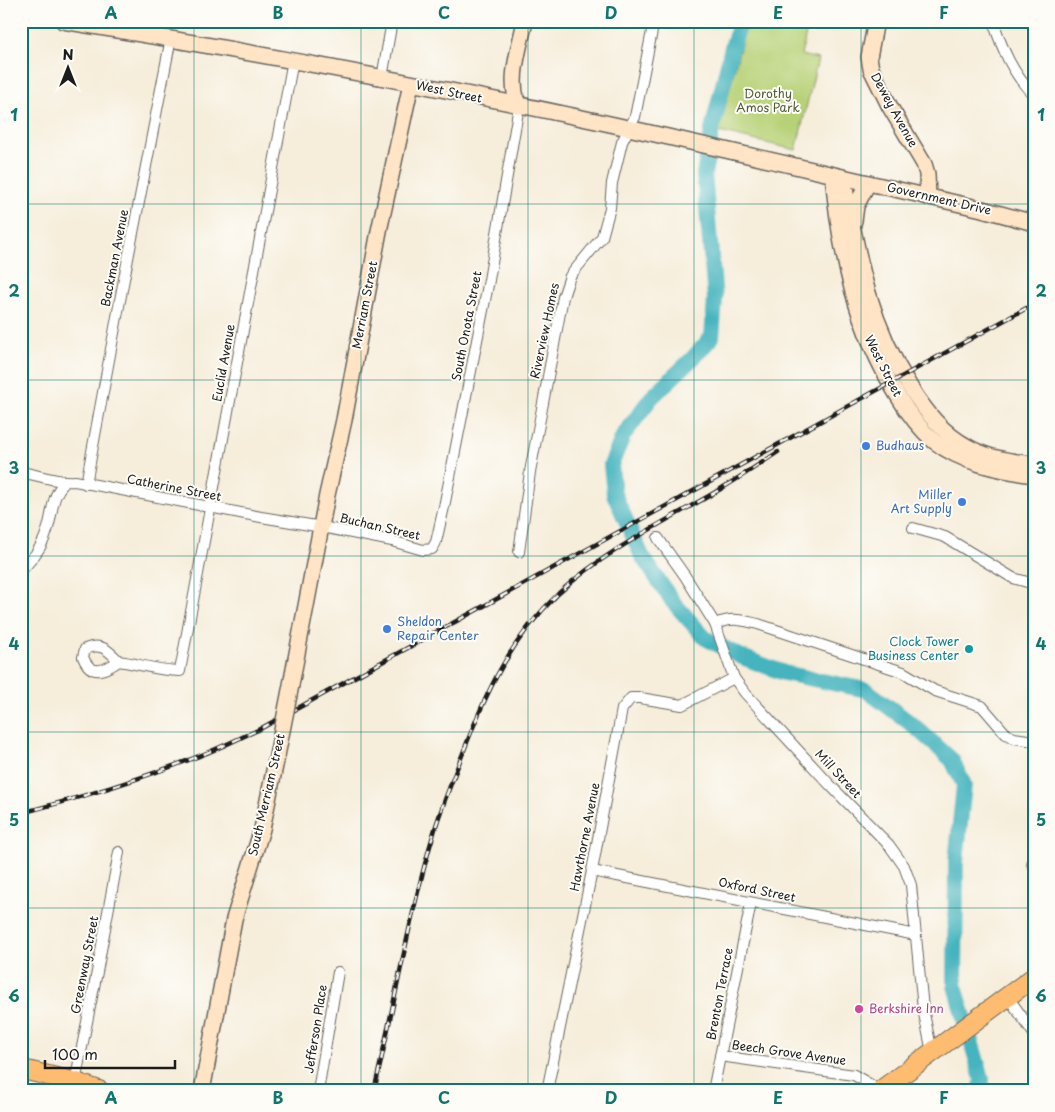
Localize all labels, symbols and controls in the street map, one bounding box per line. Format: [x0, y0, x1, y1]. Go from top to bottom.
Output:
text: A [105, 0, 118, 24]
text: B [273, 0, 284, 24]
text: C [438, 0, 450, 24]
text: D [605, 0, 617, 24]
text: E [773, 0, 783, 24]
text: F [939, 0, 949, 24]
north arrow [42, 42, 92, 92]
text: N [62, 44, 74, 65]
street label: Dewey Avenue [867, 69, 923, 151]
street label: West Street [415, 75, 484, 107]
park label: Dorothy Amos Park [736, 84, 800, 116]
text: 1 [10, 102, 18, 126]
text: 1 [1037, 102, 1045, 126]
street label: Government Drive [885, 177, 993, 219]
street label: Backman Avenue [96, 207, 132, 308]
street label: Merriam Street [347, 259, 381, 350]
street label: South Onota Street [447, 269, 486, 382]
text: 2 [8, 278, 20, 302]
text: 2 [1035, 278, 1047, 302]
street label: Riverview Homes [525, 281, 563, 380]
street label: Euclid Avenue [207, 322, 239, 403]
street label: West Street [861, 332, 907, 400]
place label: Budhaus [876, 436, 925, 454]
marker: Budhaus [860, 440, 872, 452]
text: 3 [9, 455, 19, 479]
text: 3 [1036, 455, 1046, 479]
street label: Catherine Street [125, 469, 223, 505]
place label: Miller Art Supply [891, 485, 952, 517]
marker: Miller Art Supply [956, 496, 968, 508]
street label: Buchan Street [338, 508, 422, 544]
place label: Sheldon Repair Center [397, 612, 479, 644]
marker: Sheldon Repair Center [381, 623, 393, 635]
text: 4 [9, 631, 20, 655]
text: 4 [1036, 631, 1047, 655]
place label: Clock Tower Business Center [867, 632, 959, 664]
marker: Clock Tower Business Center [963, 643, 975, 655]
street label: South Merriam Street [243, 732, 289, 858]
street label: Mill Street [811, 745, 866, 802]
street label: Hawthorne Avenue [565, 780, 603, 893]
text: 5 [9, 807, 19, 831]
text: 5 [1036, 807, 1046, 831]
street label: Oxford Street [717, 872, 798, 906]
street label: Greenway Street [66, 914, 102, 1015]
street label: Brenton Terrace [701, 946, 737, 1041]
text: 6 [8, 983, 20, 1007]
street label: Jefferson Place [299, 983, 331, 1074]
text: 6 [1035, 983, 1047, 1007]
place label: Berkshire Inn [869, 999, 944, 1017]
marker: Berkshire Inn [853, 1003, 865, 1015]
street label: Beech Grove Avenue [731, 1035, 848, 1069]
scale bar [45, 1037, 175, 1069]
text: 100 m [52, 1042, 98, 1065]
text: A [105, 1085, 118, 1109]
text: B [273, 1085, 284, 1109]
text: C [438, 1085, 450, 1109]
text: D [605, 1085, 617, 1109]
text: E [773, 1085, 783, 1109]
text: F [939, 1085, 949, 1109]

